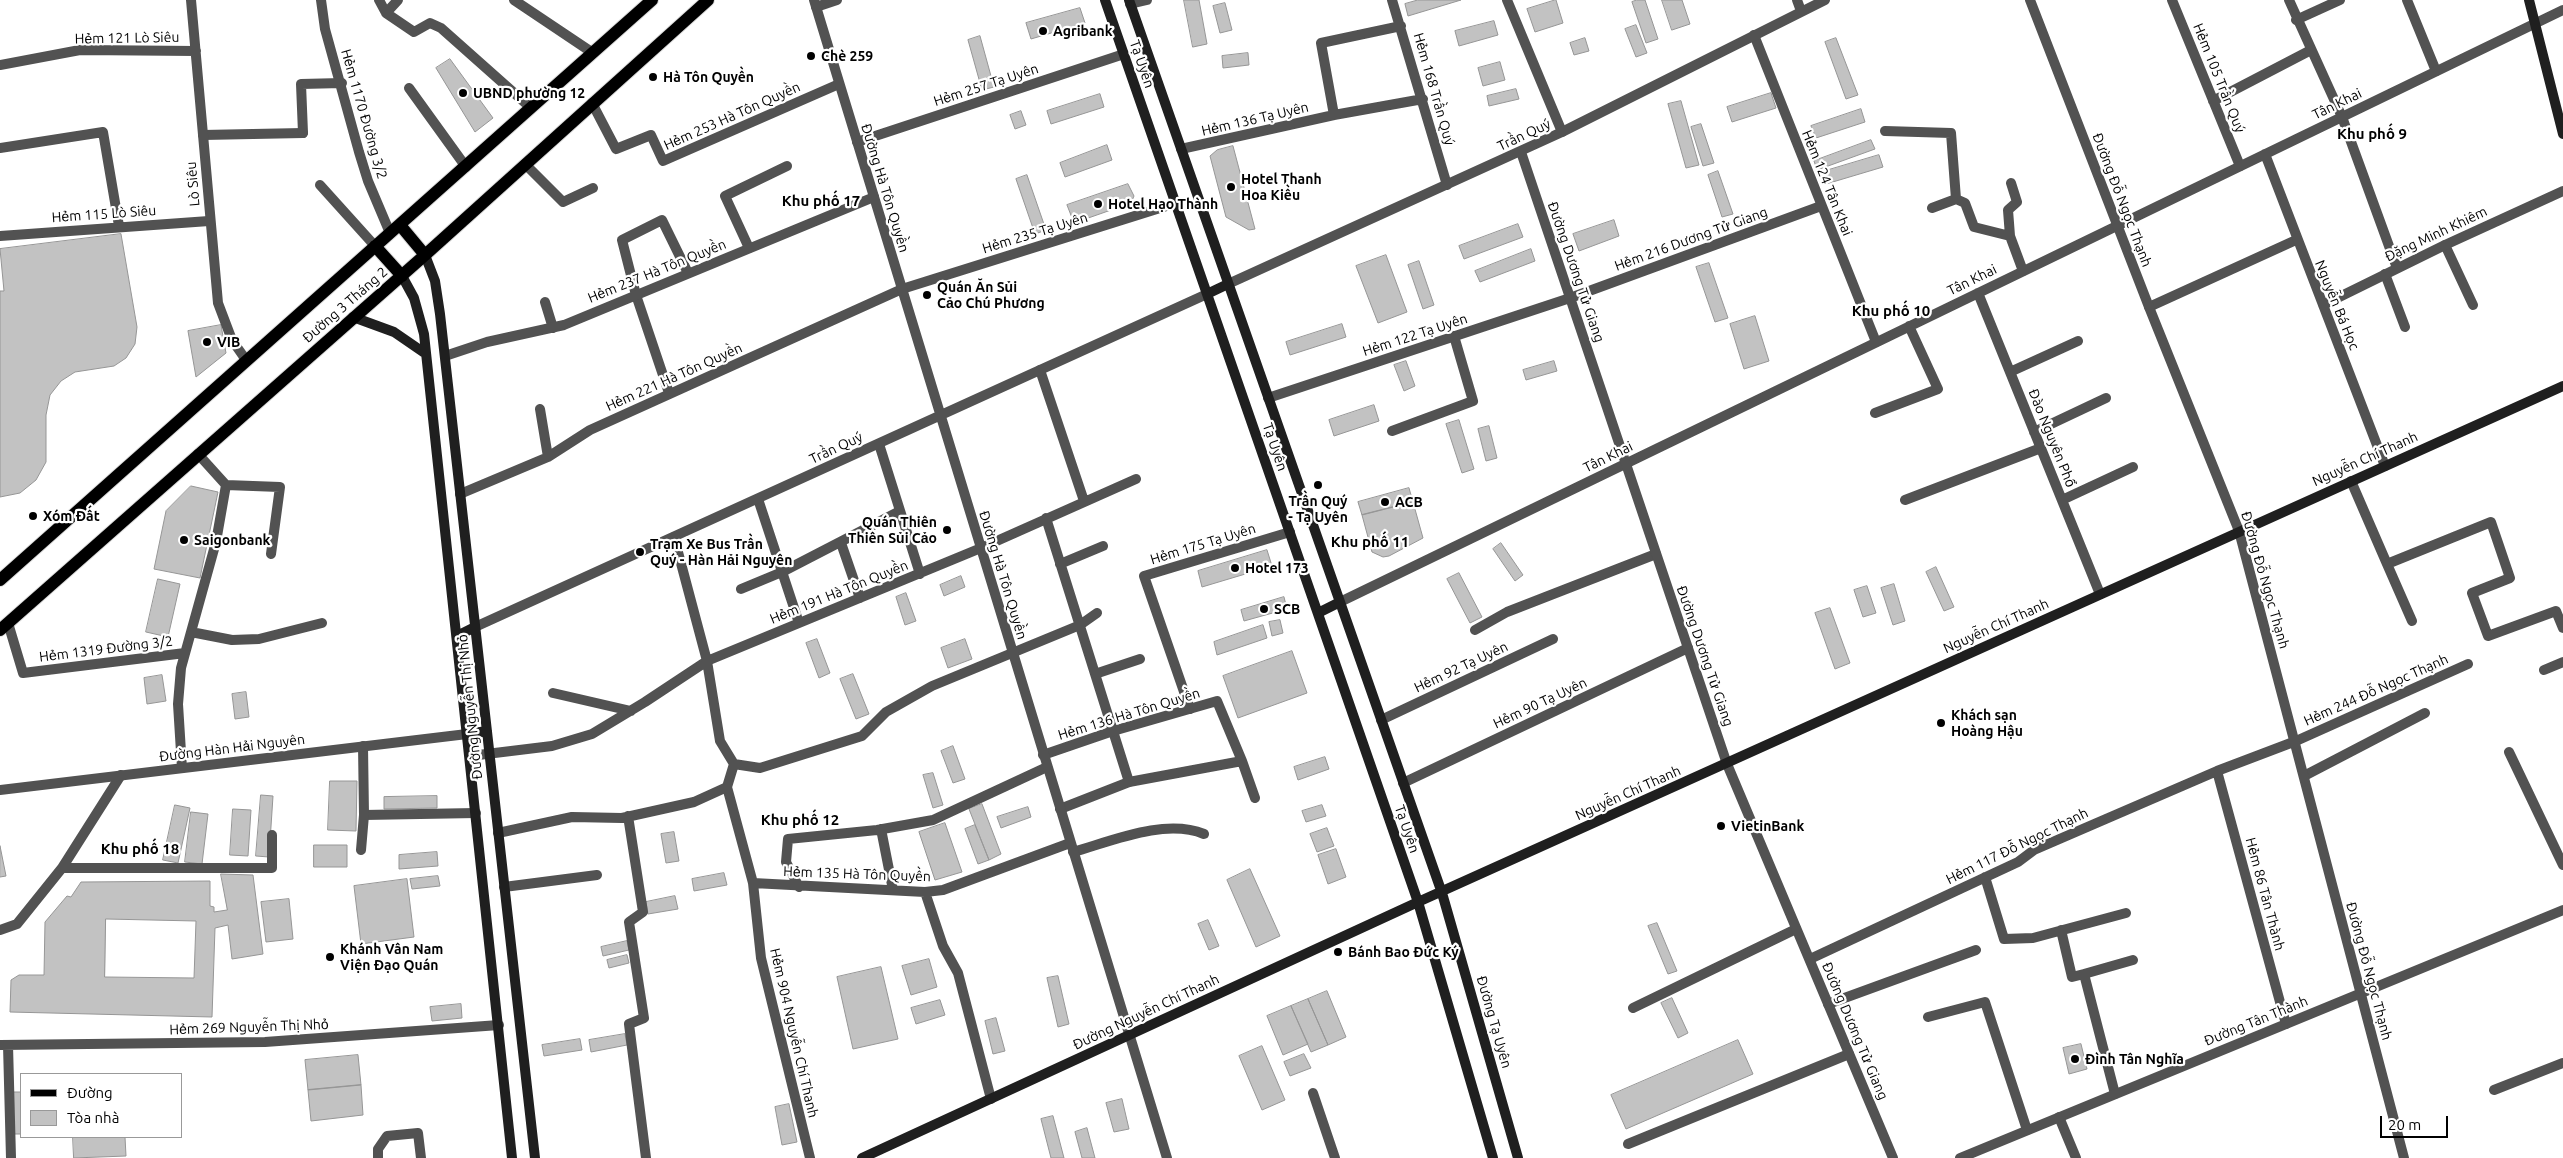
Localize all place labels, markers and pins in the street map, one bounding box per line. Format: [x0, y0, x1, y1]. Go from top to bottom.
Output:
place label: Agribank [1053, 23, 1113, 39]
marker: Agribank [1037, 25, 1049, 37]
place label: Chè 259 [821, 48, 873, 64]
marker: Chè 259 [805, 50, 817, 62]
place label: Hà Tôn Quyền [663, 69, 754, 85]
marker: Hà Tôn Quyền [647, 71, 659, 83]
place label: UBND phường 12 [473, 85, 585, 101]
marker: UBND phường 12 [457, 87, 469, 99]
place label: Hotel Thanh Hoa Kiều [1241, 171, 1322, 203]
marker: Hotel Thanh Hoa Kiều [1225, 181, 1237, 193]
place label: Hotel Hạo Thành [1108, 196, 1218, 212]
marker: Hotel Hạo Thành [1092, 198, 1104, 210]
place label: Quán Ăn Sủi Cảo Chú Phương [937, 279, 1045, 312]
marker: Quán Ăn Sủi Cảo Chú Phương [921, 289, 933, 301]
place label: VIB [217, 334, 240, 350]
marker: VIB [201, 336, 213, 348]
marker: Trần Quý - Tạ Uyên [1312, 479, 1324, 491]
place label: Trần Quý - Tạ Uyên [1288, 493, 1348, 526]
place label: ACB [1395, 494, 1423, 510]
marker: ACB [1379, 496, 1391, 508]
place label: Xóm Đất [43, 508, 100, 524]
marker: Xóm Đất [27, 510, 39, 522]
place label: Quán Thiên Thiên Sủi Cảo [848, 514, 937, 546]
marker: Quán Thiên Thiên Sủi Cảo [941, 524, 953, 536]
place label: Saigonbank [194, 532, 270, 548]
marker: Saigonbank [178, 534, 190, 546]
place label: Trạm Xe Bus Trần Quý - Hàn Hải Nguyên [650, 536, 792, 568]
marker: Trạm Xe Bus Trần Quý - Hàn Hải Nguyên [634, 546, 646, 558]
place label: Hotel 173 [1245, 560, 1309, 576]
marker: Hotel 173 [1229, 562, 1241, 574]
place label: SCB [1274, 601, 1300, 617]
marker: SCB [1258, 603, 1270, 615]
place label: Khách sạn Hoàng Hậu [1951, 707, 2023, 740]
marker: Khách sạn Hoàng Hậu [1935, 717, 1947, 729]
place label: VietinBank [1731, 818, 1804, 834]
marker: VietinBank [1715, 820, 1727, 832]
place label: Khánh Vân Nam Viện Đạo Quán [340, 941, 443, 974]
place label: Bánh Bao Đức Ký [1348, 944, 1459, 960]
marker: Bánh Bao Đức Ký [1332, 946, 1344, 958]
marker: Khánh Vân Nam Viện Đạo Quán [324, 951, 336, 963]
place label: Đình Tân Nghĩa [2085, 1051, 2184, 1067]
marker: Đình Tân Nghĩa [2069, 1053, 2081, 1065]

